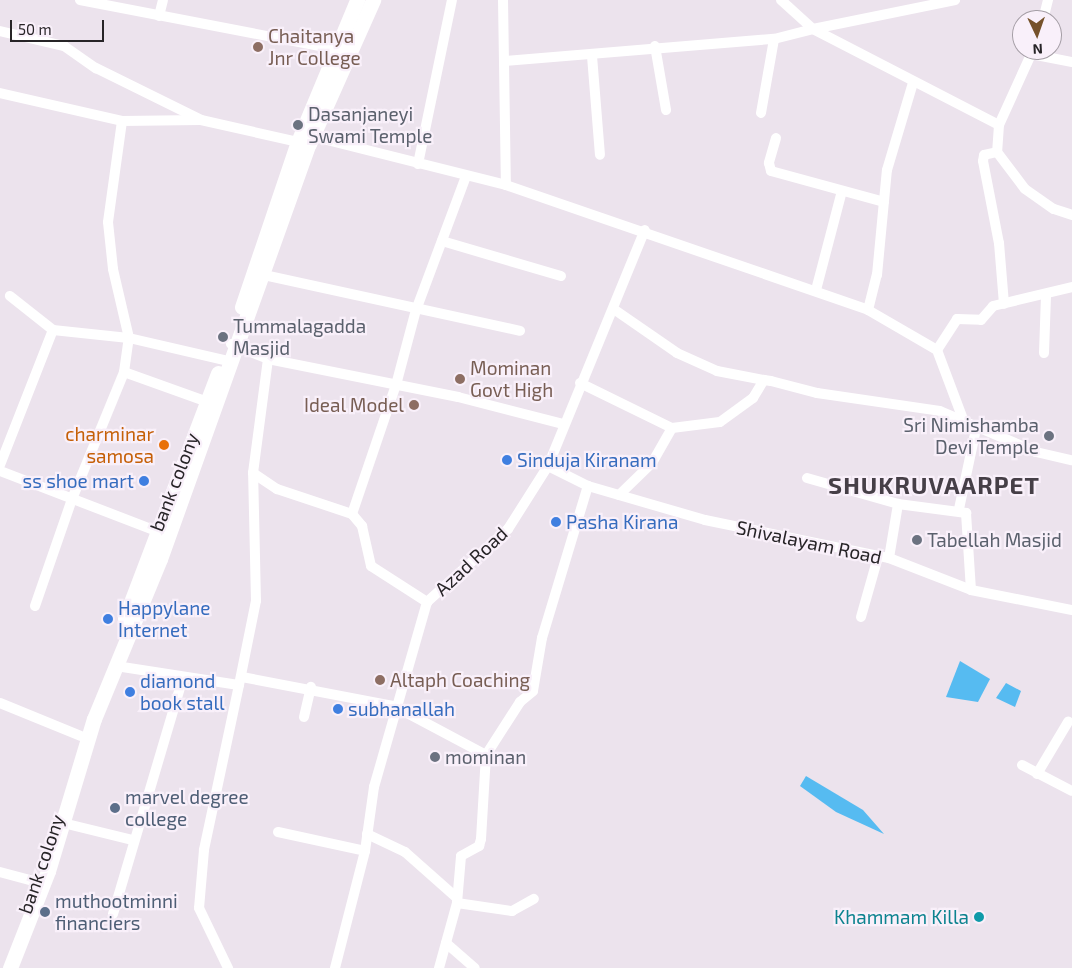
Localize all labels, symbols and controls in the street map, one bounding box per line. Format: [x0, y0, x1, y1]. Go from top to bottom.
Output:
scale bar [12, 10, 106, 42]
north arrow [1012, 10, 1062, 60]
text: 50 m [18, 20, 52, 38]
place label: Chaitanya Jnr College [268, 25, 361, 69]
marker: Chaitanya Jnr College [252, 41, 264, 53]
text: N [1032, 41, 1043, 58]
place label: Dasanjaneyi Swami Temple [308, 103, 433, 147]
marker: Dasanjaneyi Swami Temple [292, 119, 304, 131]
place label: Tummalagadda Masjid [233, 315, 366, 359]
marker: Tummalagadda Masjid [217, 331, 229, 343]
place label: Mominan Govt High [470, 357, 553, 401]
marker: Mominan Govt High [454, 373, 466, 385]
place label: Ideal Model [303, 394, 404, 416]
marker: Ideal Model [408, 399, 420, 411]
place label: Sri Nimishamba Devi Temple [903, 414, 1039, 458]
place label: charminar samosa [65, 423, 154, 467]
street label: bank colony [145, 430, 203, 534]
marker: Sri Nimishamba Devi Temple [1043, 430, 1055, 442]
marker: charminar samosa [158, 439, 170, 451]
place label: Sinduja Kiranam [517, 449, 657, 471]
marker: Sinduja Kiranam [501, 454, 513, 466]
place label: ss shoe mart [23, 470, 134, 492]
district label: SHUKRUVAARPET [826, 471, 1042, 499]
marker: ss shoe mart [138, 475, 150, 487]
place label: Pasha Kirana [566, 511, 678, 533]
street label: Shivalayam Road [734, 515, 884, 569]
marker: Pasha Kirana [550, 516, 562, 528]
street label: Azad Road [430, 522, 512, 600]
place label: Tabellah Masjid [927, 529, 1062, 551]
marker: Tabellah Masjid [911, 534, 923, 546]
place label: Happylane Internet [118, 597, 210, 641]
marker: Happylane Internet [102, 613, 114, 625]
place label: Altaph Coaching [390, 669, 530, 691]
place label: diamond book stall [140, 670, 225, 714]
marker: Altaph Coaching [374, 674, 386, 686]
marker: diamond book stall [124, 686, 136, 698]
place label: subhanallah [348, 698, 455, 720]
marker: subhanallah [332, 703, 344, 715]
place label: mominan [445, 746, 526, 768]
marker: mominan [429, 751, 441, 763]
place label: marvel degree college [125, 786, 249, 830]
marker: marvel degree college [109, 802, 121, 814]
street label: bank colony [13, 811, 69, 917]
place label: muthootminni financiers [55, 890, 178, 934]
marker: muthootminni financiers [39, 906, 51, 918]
place label: Khammam Killa [834, 906, 969, 928]
marker: Khammam Killa [973, 911, 985, 923]

